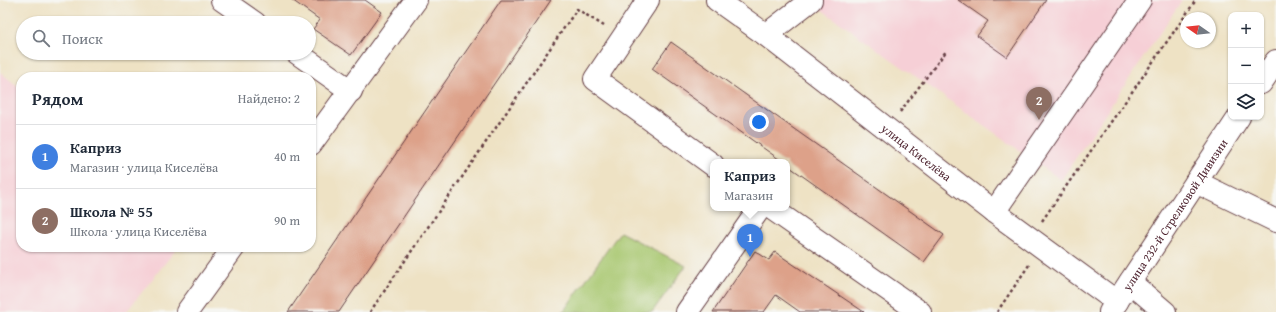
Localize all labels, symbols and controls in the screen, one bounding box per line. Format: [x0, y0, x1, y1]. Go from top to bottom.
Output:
north arrow [1180, 12, 1216, 48]
map controls [1228, 12, 1264, 120]
button: + [1228, 12, 1264, 48]
search box [16, 16, 316, 60]
icon: search [30, 27, 52, 49]
text: Поиск [62, 28, 103, 49]
button: − [1228, 48, 1264, 84]
button: layers [1228, 84, 1264, 120]
text: Рядом [32, 86, 83, 111]
pin: 2 [1026, 87, 1052, 120]
text: Найдено: 2 [238, 89, 300, 108]
your location [749, 112, 769, 132]
street label: улица Киселёва [877, 119, 955, 185]
street label: улица 232-й Стрелковой Дивизии [1118, 135, 1231, 295]
text: Каприз [70, 137, 122, 158]
text: 1 [42, 147, 48, 166]
text: 40 m [274, 147, 300, 166]
text: Магазин · улица Киселёва [70, 158, 218, 177]
popup [710, 159, 790, 211]
text: Каприз [724, 165, 776, 186]
text: Магазин [724, 186, 773, 205]
text: Школа № 55 [70, 201, 153, 222]
text: 2 [42, 211, 48, 230]
text: 90 m [274, 211, 300, 230]
text: Школа · улица Киселёва [70, 222, 207, 241]
pin: 1 [737, 224, 763, 257]

